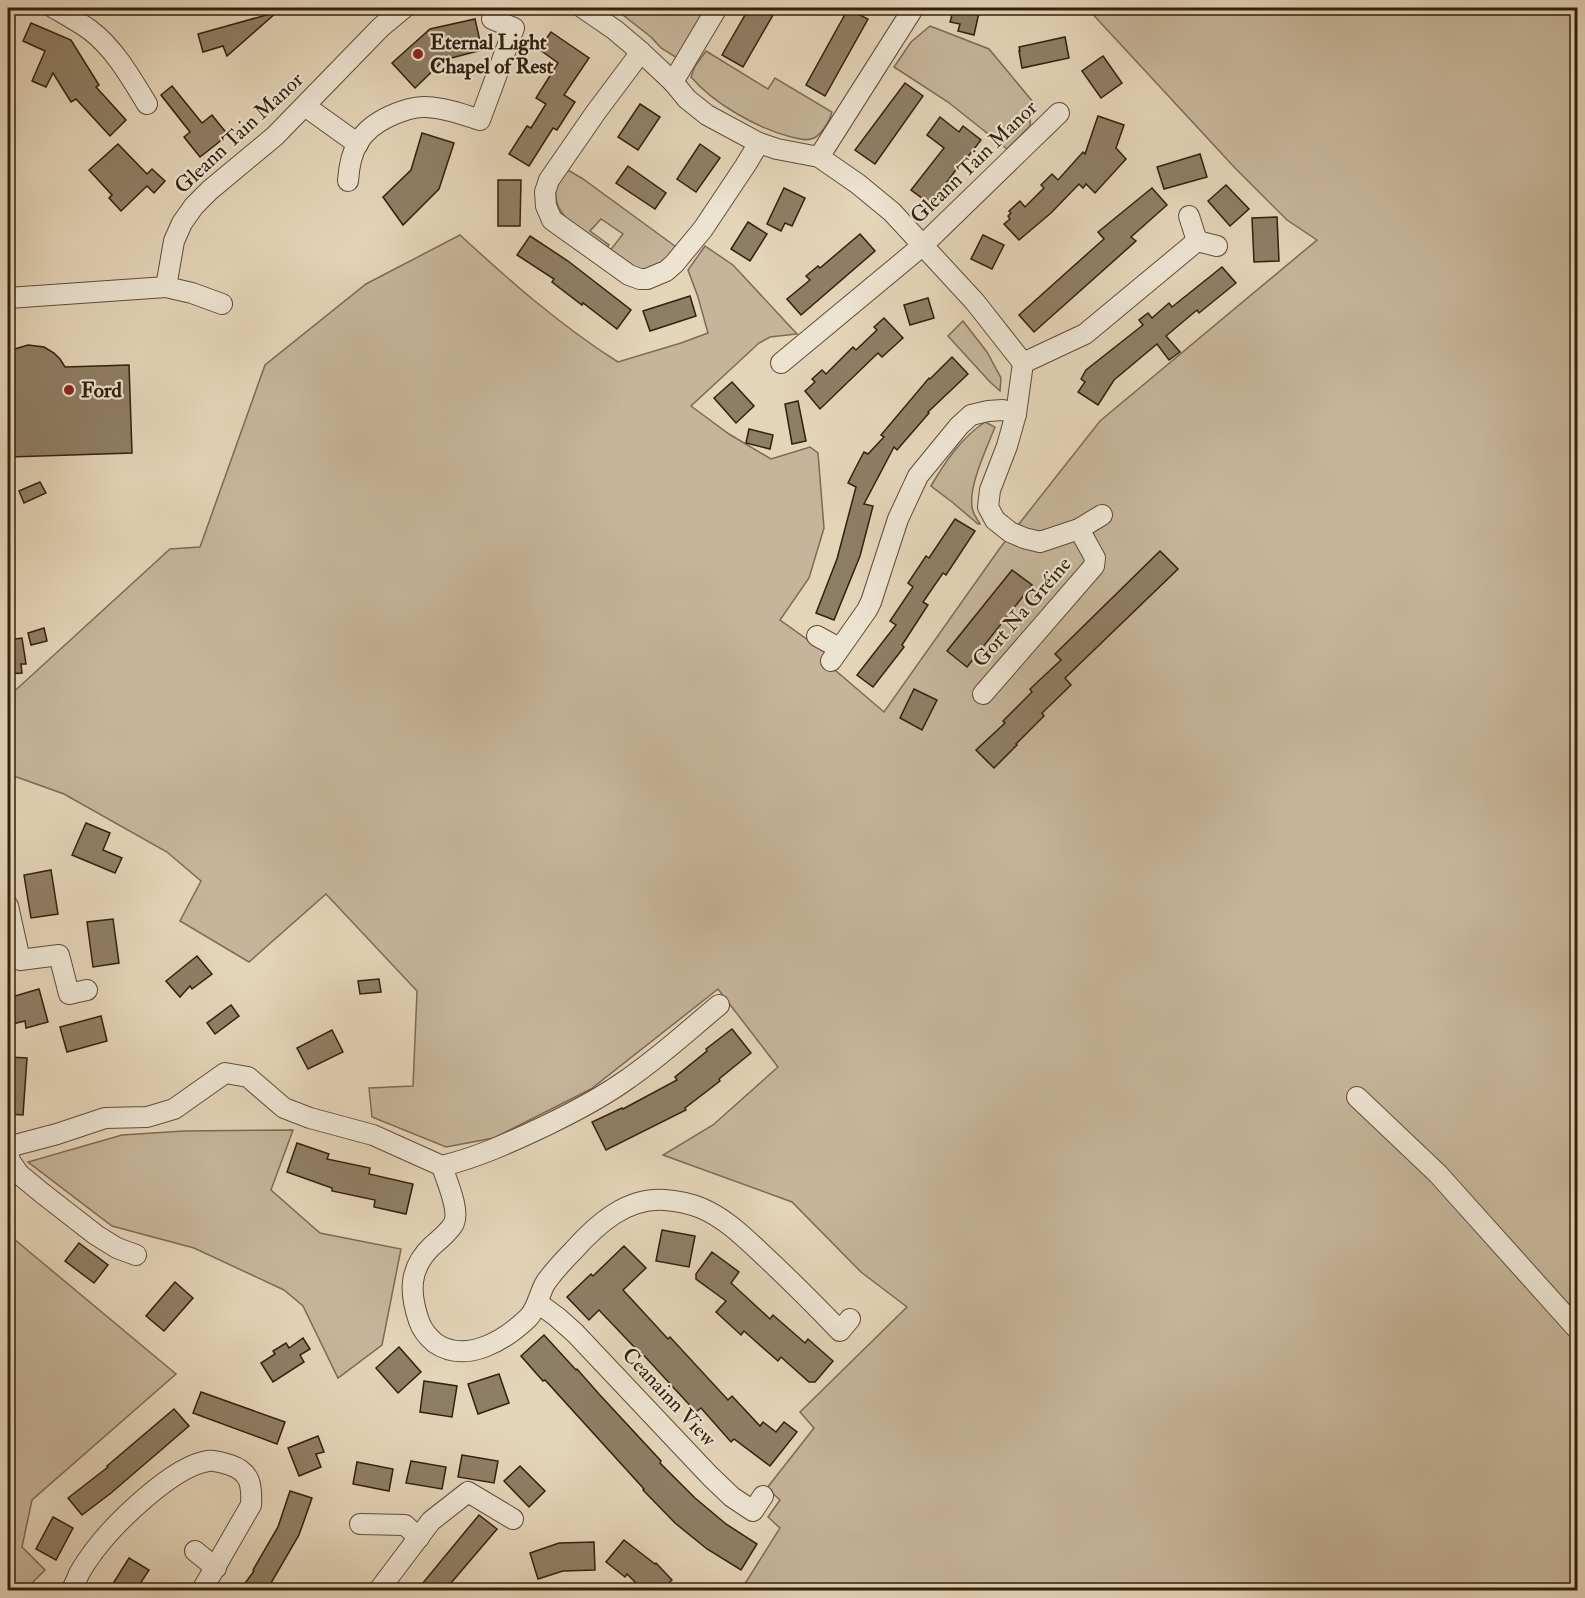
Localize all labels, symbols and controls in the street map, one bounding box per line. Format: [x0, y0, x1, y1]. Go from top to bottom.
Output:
place label: Eternal Light Chapel of Rest [430, 29, 553, 80]
marker: Eternal Light Chapel of Rest [411, 47, 425, 61]
street label: Gleann Tain Manor [169, 66, 309, 200]
street label: Gleann Tain Manor [905, 94, 1043, 230]
place label: Ford [81, 377, 122, 404]
marker: Ford [62, 383, 76, 397]
street label: Gort Na Gréine [967, 551, 1077, 673]
street label: Ceanainn View [616, 1342, 723, 1453]

